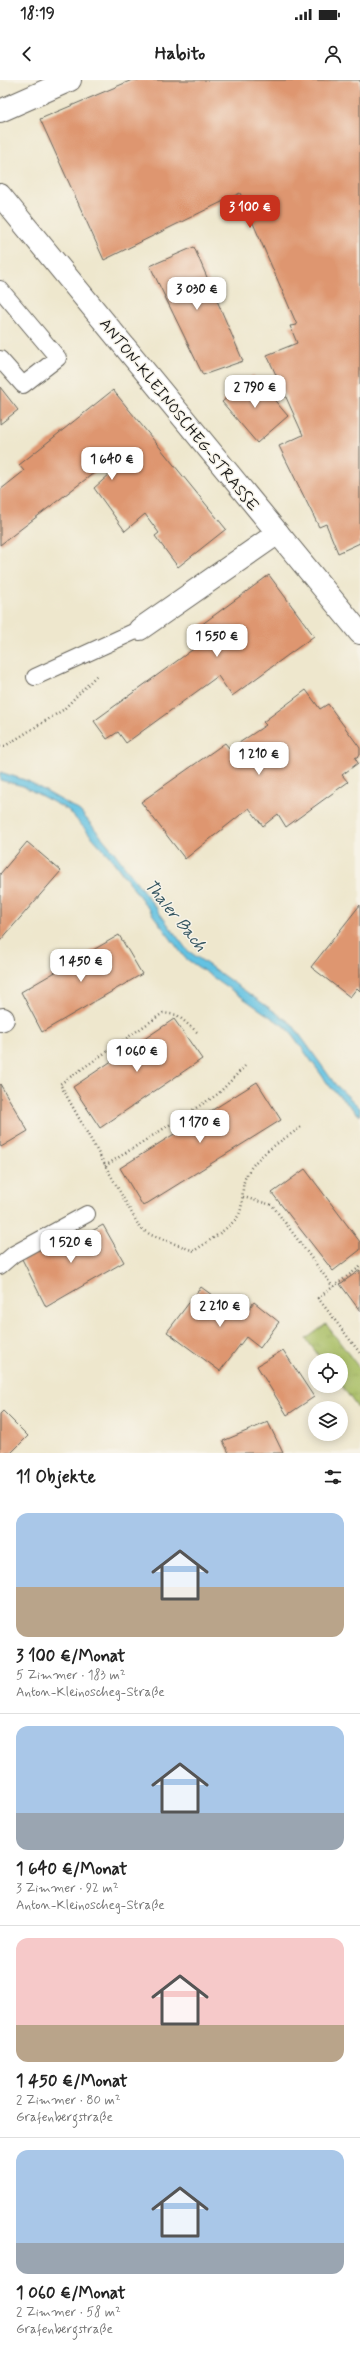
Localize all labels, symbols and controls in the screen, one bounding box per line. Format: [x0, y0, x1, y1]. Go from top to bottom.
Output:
text: 18:19 [20, 4, 55, 24]
text: Habito [155, 42, 205, 66]
icon: back [16, 43, 38, 65]
icon: person [322, 43, 344, 65]
pin: 3 100 € [213, 195, 287, 229]
text: 3 100 € [229, 199, 271, 216]
pin: 3 030 € [160, 277, 234, 311]
text: 3 030 € [176, 281, 218, 298]
street label: ANTON-KLEINOSCHEG-STRASSE [94, 314, 263, 516]
pin: 2 790 € [218, 375, 292, 409]
text: 2 790 € [234, 379, 276, 396]
pin: 1 640 € [75, 447, 149, 481]
text: 1 640 € [90, 451, 134, 468]
pin: 1 550 € [180, 624, 254, 658]
text: 1 550 € [196, 628, 238, 645]
pin: 1 210 € [222, 742, 296, 776]
text: 1 210 € [239, 746, 279, 763]
water label: Thaler Bach [139, 875, 211, 956]
pin: 1 450 € [44, 949, 118, 983]
text: 1 450 € [59, 953, 103, 970]
pin: 1 060 € [100, 1039, 174, 1073]
text: 1 060 € [116, 1043, 158, 1060]
pin: 1 170 € [163, 1110, 237, 1144]
text: 1 170 € [179, 1114, 221, 1131]
pin: 1 520 € [34, 1230, 108, 1264]
text: 1 520 € [49, 1234, 93, 1251]
pin: 2 210 € [183, 1294, 257, 1328]
text: 2 210 € [199, 1298, 241, 1315]
map controls [308, 1353, 348, 1441]
button: locate [308, 1353, 348, 1393]
button: layers [308, 1401, 348, 1441]
text: 11 Objekte [16, 1466, 96, 1488]
icon: filters [322, 1466, 344, 1488]
icon: home [144, 1539, 216, 1611]
text: 3 100 €/Monat [16, 1645, 125, 1667]
text: 5 Zimmer · 183 m² [16, 1667, 126, 1684]
text: Anton-Kleinoscheg-Straße [16, 1684, 165, 1701]
icon: home [144, 1752, 216, 1824]
text: 1 640 €/Monat [16, 1858, 127, 1880]
text: 3 Zimmer · 92 m² [16, 1880, 119, 1897]
text: Anton-Kleinoscheg-Straße [16, 1897, 165, 1914]
icon: home [144, 1964, 216, 2036]
text: 1 450 €/Monat [16, 2070, 128, 2092]
text: 2 Zimmer · 80 m² [16, 2092, 121, 2109]
text: Grafenbergstraße [16, 2109, 113, 2126]
icon: home [144, 2176, 216, 2248]
text: 1 060 €/Monat [16, 2282, 126, 2304]
text: 2 Zimmer · 58 m² [16, 2304, 121, 2321]
text: Grafenbergstraße [16, 2321, 113, 2338]

